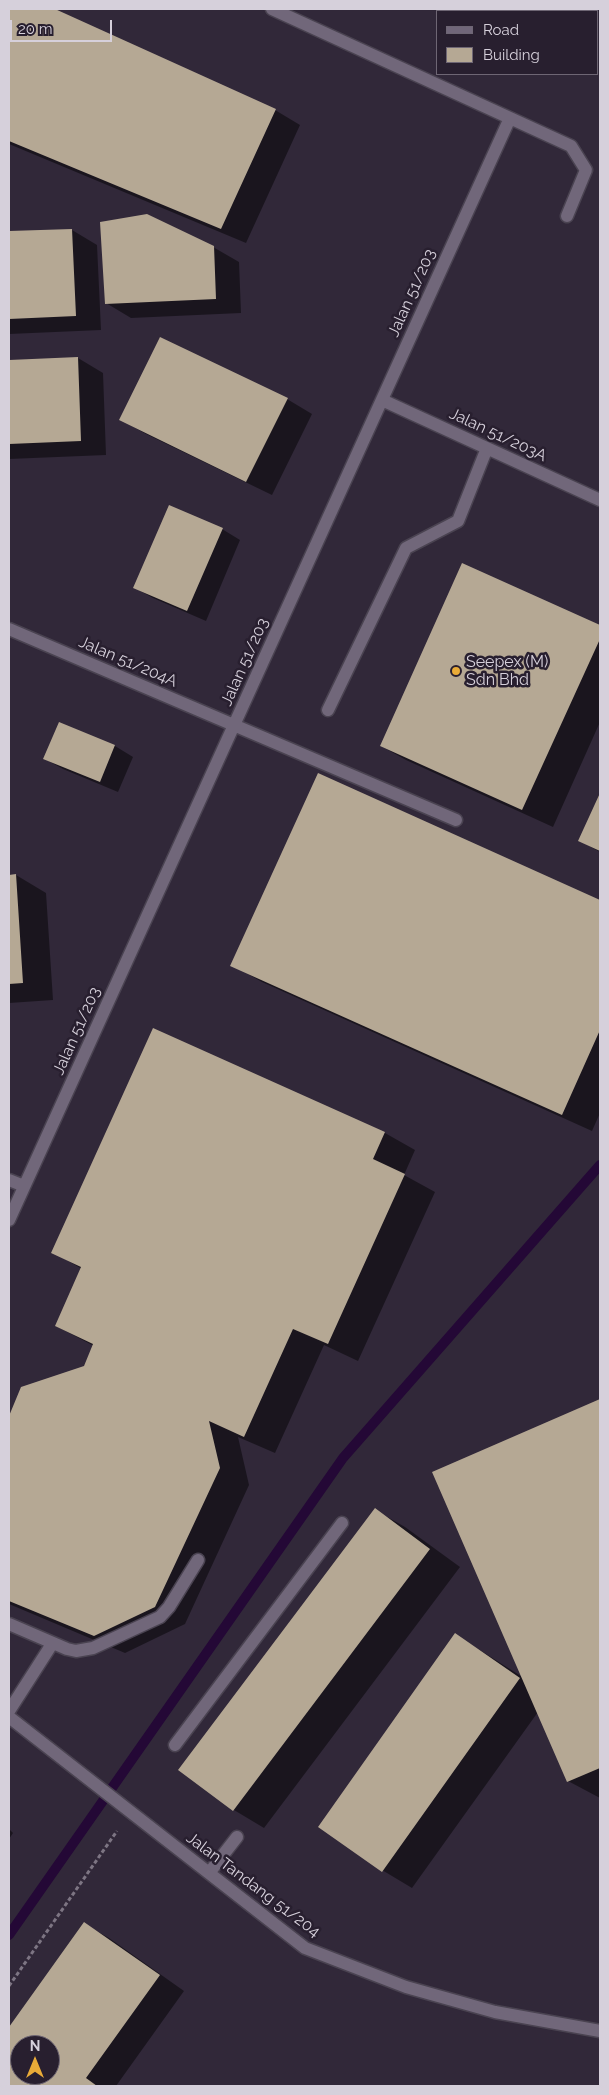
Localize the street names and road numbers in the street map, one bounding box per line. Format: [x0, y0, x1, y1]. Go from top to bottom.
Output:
street label: Jalan 51/203 [384, 246, 440, 340]
street label: Jalan 51/203A [446, 404, 550, 466]
street label: Jalan 51/203 [217, 615, 273, 709]
street label: Jalan 51/204A [76, 633, 180, 691]
street label: Jalan 51/203 [49, 984, 105, 1078]
street label: Jalan Tandang 51/204 [182, 1828, 324, 1942]

